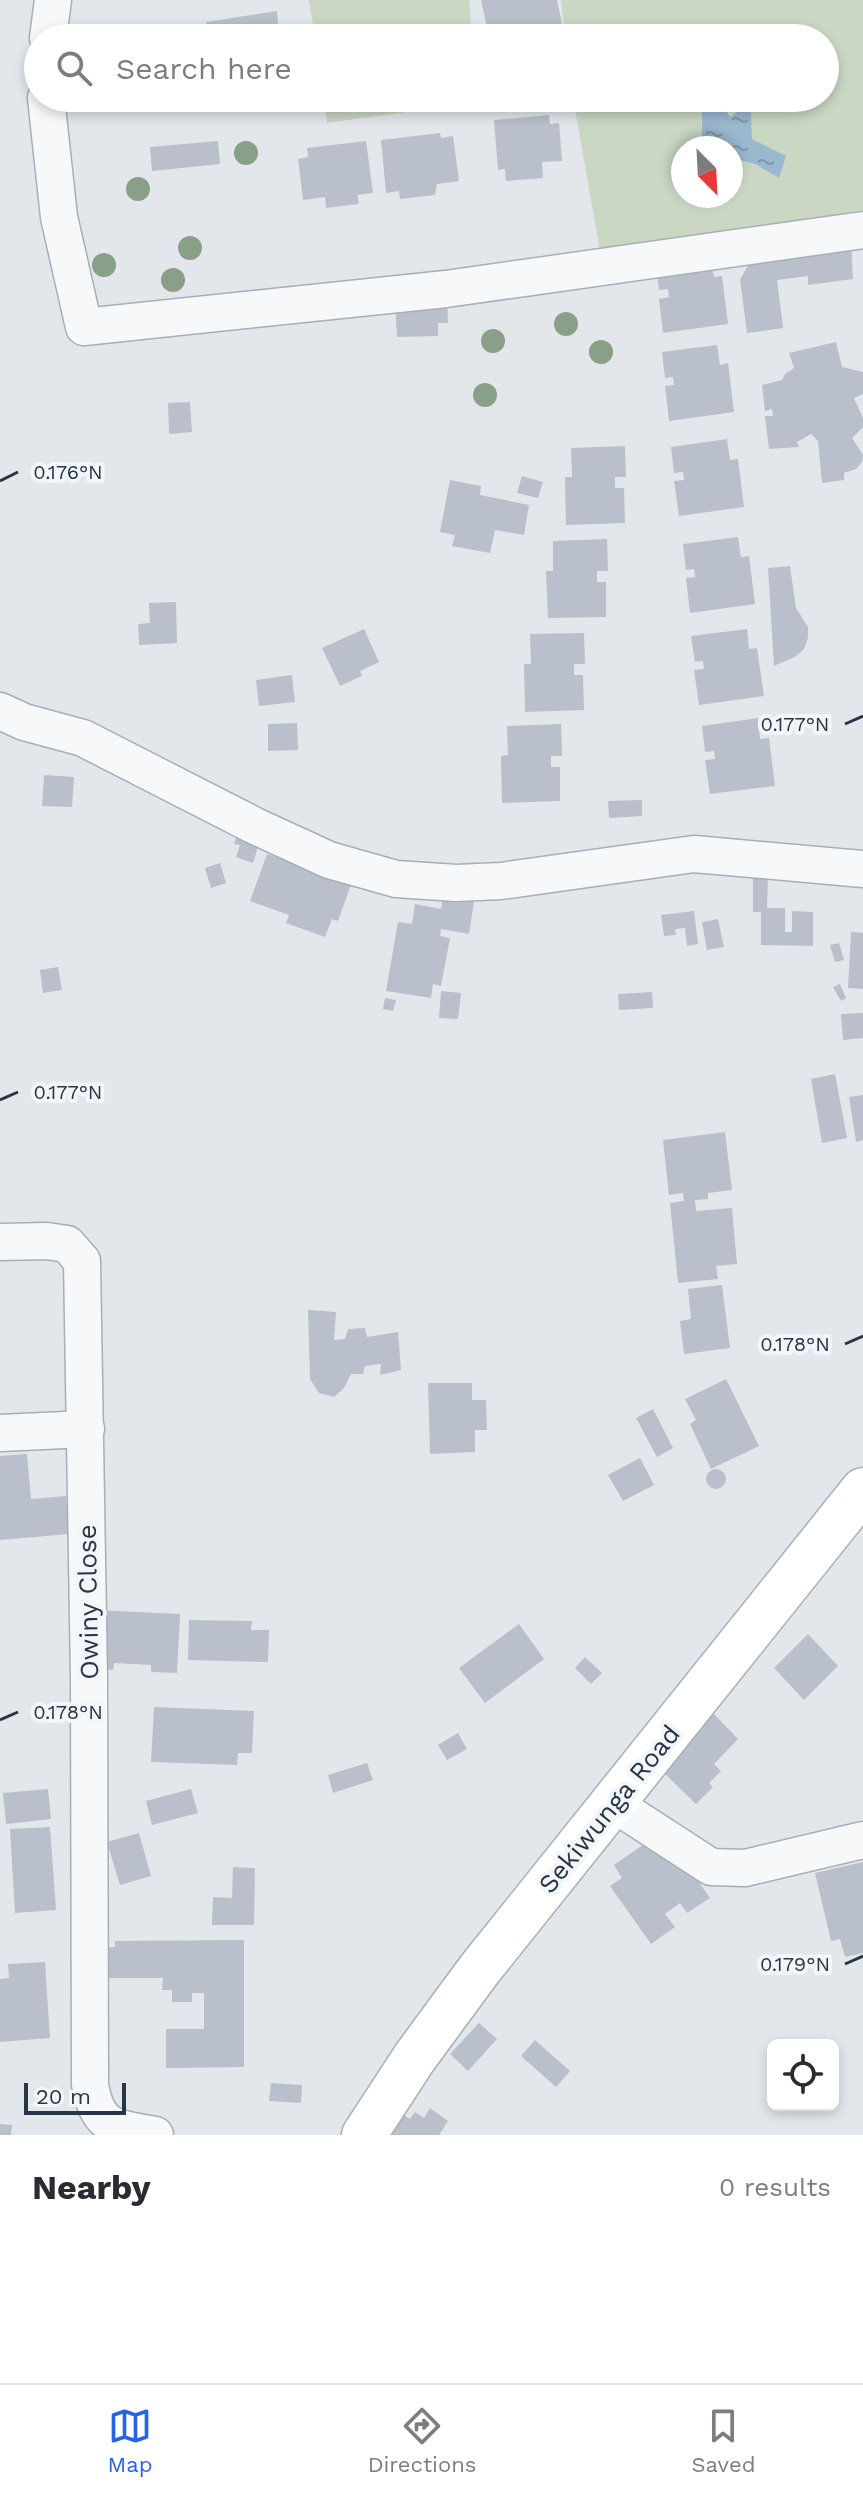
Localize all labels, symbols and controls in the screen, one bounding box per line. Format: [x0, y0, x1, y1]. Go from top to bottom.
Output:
search box [24, 24, 839, 112]
icon: search [52, 46, 96, 90]
text: Search here [116, 51, 292, 86]
north arrow [671, 136, 743, 208]
text: 0.176°N [33, 460, 103, 484]
text: 0.177°N [760, 712, 830, 736]
text: 0.177°N [33, 1080, 103, 1104]
text: 0.178°N [760, 1332, 830, 1356]
street label: Owiny Close [72, 1524, 104, 1680]
text: 0.178°N [33, 1700, 103, 1724]
street label: Sekiwunga Road [532, 1719, 686, 1899]
text: 0.179°N [760, 1952, 830, 1976]
map controls [767, 2039, 839, 2111]
button: locate [767, 2039, 839, 2111]
scale bar [24, 2079, 126, 2115]
text: 20 m [36, 2084, 91, 2109]
text: Nearby [32, 2167, 151, 2207]
text: 0 results [719, 2172, 831, 2202]
tab: Map [108, 2404, 152, 2477]
tab: Directions [368, 2404, 476, 2477]
tab: Saved [692, 2404, 755, 2477]

